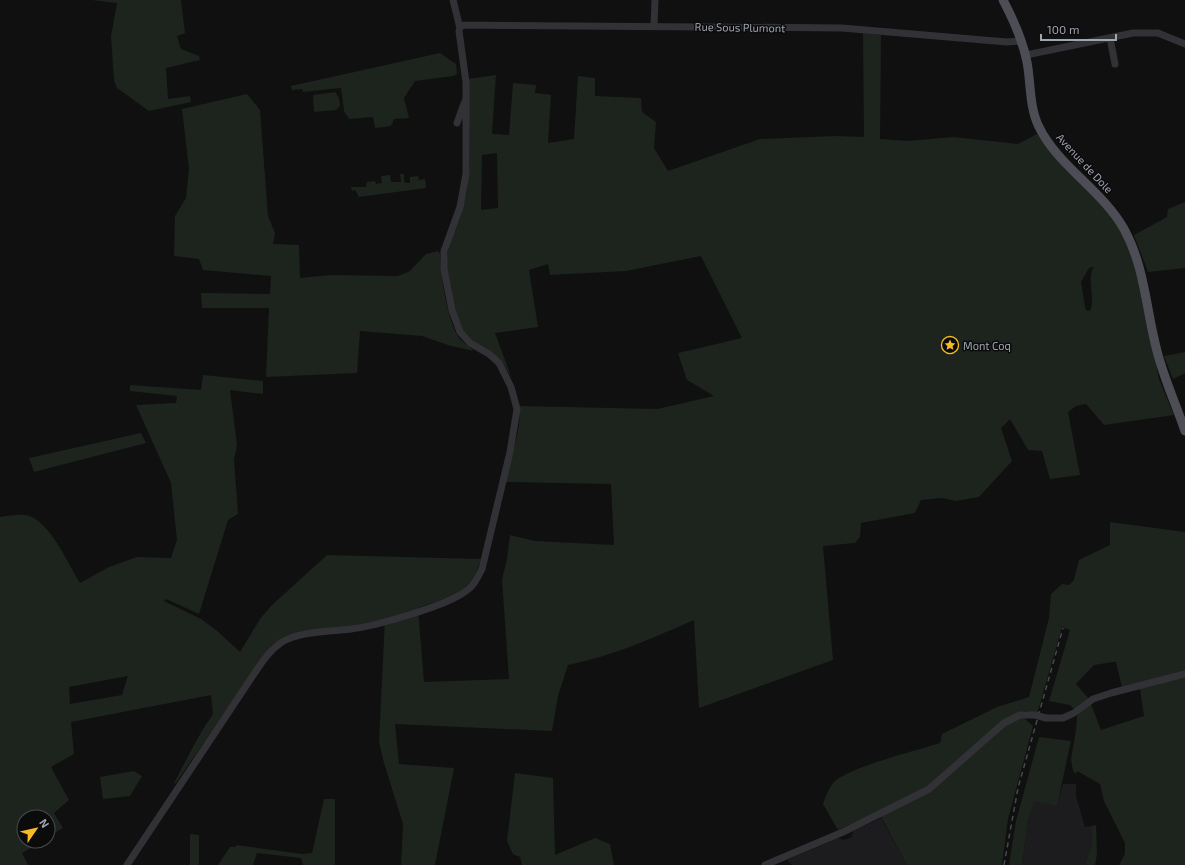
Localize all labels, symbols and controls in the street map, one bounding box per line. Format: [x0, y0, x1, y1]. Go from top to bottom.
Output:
scale bar [1041, 16, 1116, 42]
street label: Rue Sous Plumont [695, 20, 785, 34]
text: 100 m [1047, 22, 1079, 36]
street label: Avenue de Dole [1054, 131, 1116, 196]
place icon: Mont Coq [940, 335, 960, 355]
place label: Mont Coq [963, 339, 1011, 352]
north arrow [16, 809, 56, 849]
text: N [37, 816, 52, 830]

